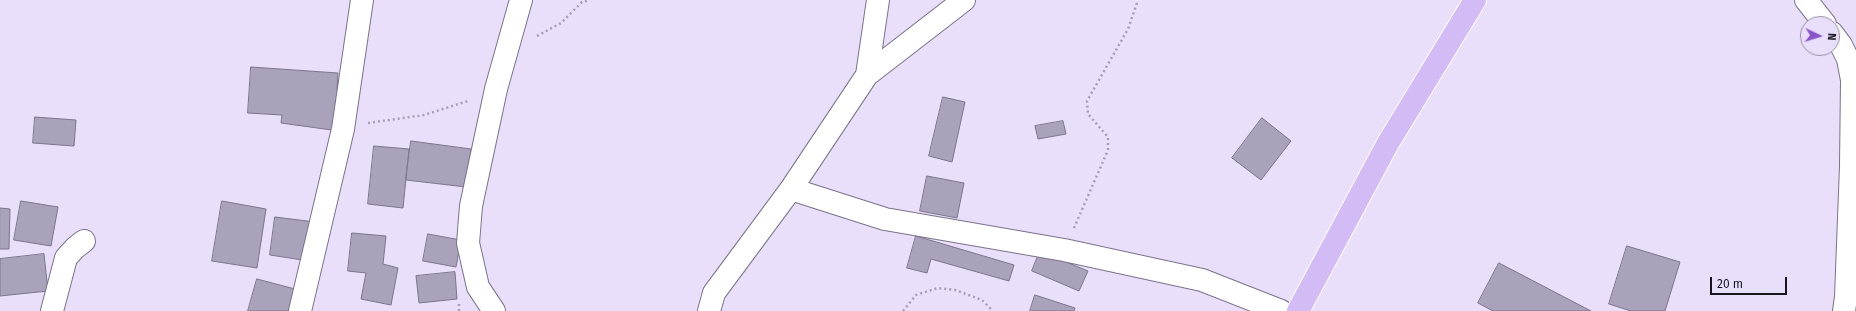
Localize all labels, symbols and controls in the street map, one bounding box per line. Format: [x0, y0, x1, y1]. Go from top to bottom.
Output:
north arrow [1800, 16, 1840, 56]
text: N [1825, 33, 1838, 41]
scale bar [1712, 269, 1789, 295]
text: 20 m [1717, 277, 1743, 291]

